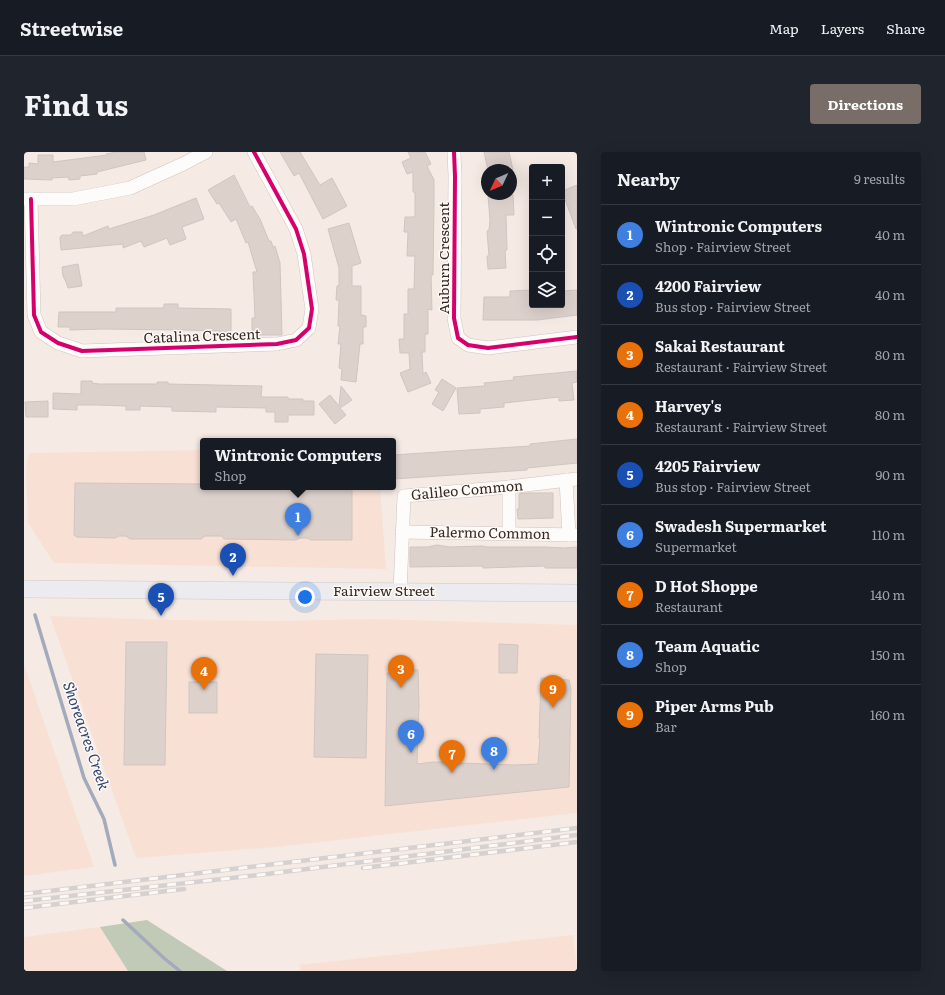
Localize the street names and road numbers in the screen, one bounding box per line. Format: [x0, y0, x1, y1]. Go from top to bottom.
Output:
street label: Auburn Crescent [433, 201, 453, 314]
street label: Catalina Crescent [143, 323, 261, 347]
street label: Galileo Common [410, 474, 524, 504]
street label: Palermo Common [429, 521, 551, 543]
street label: Fairview Street [333, 580, 435, 600]

